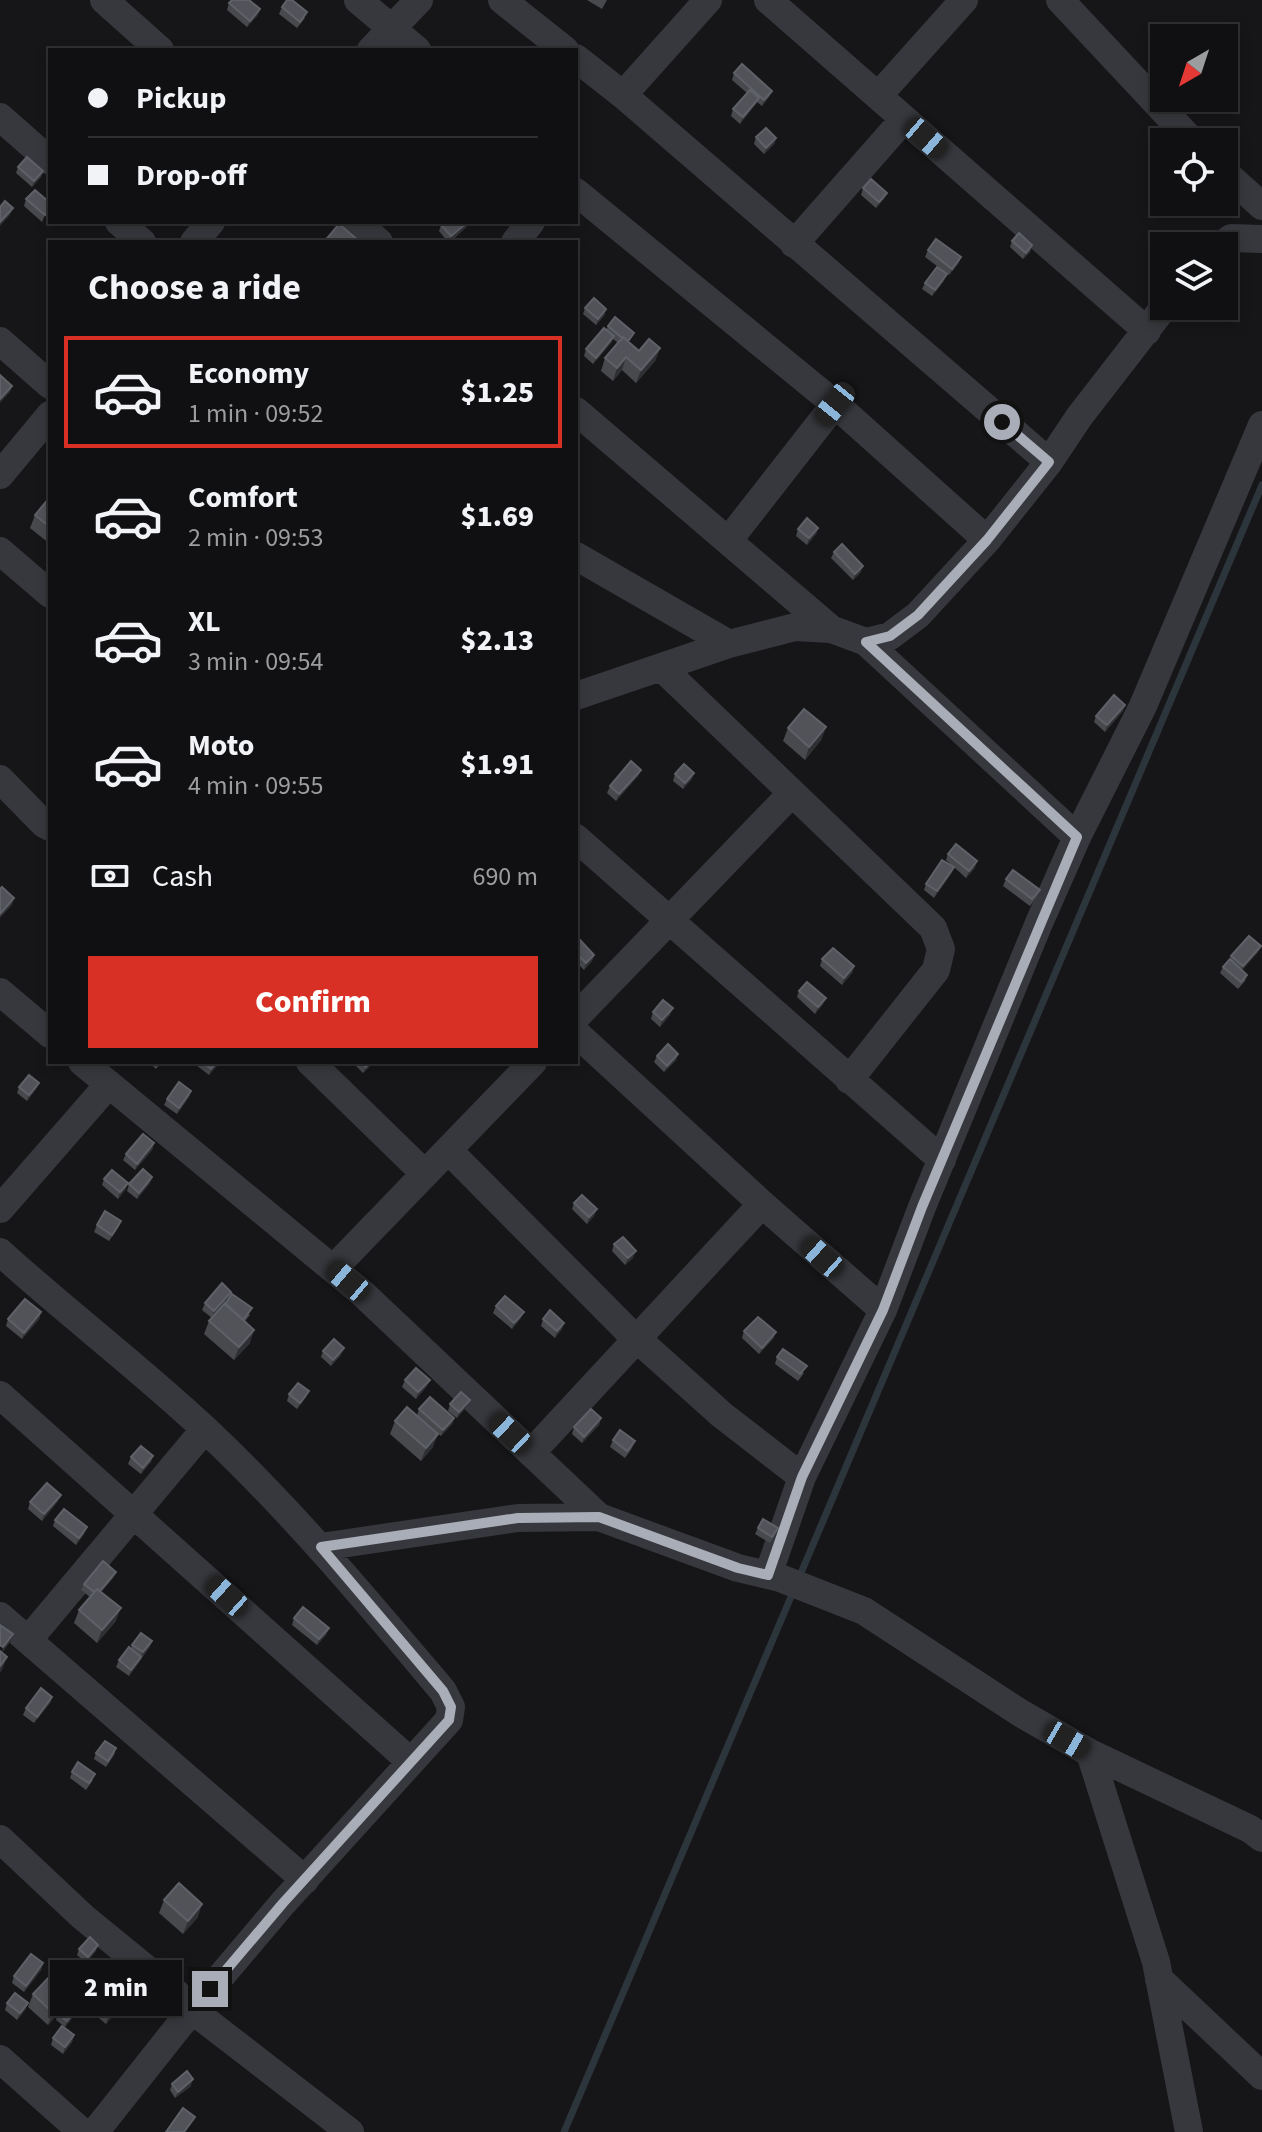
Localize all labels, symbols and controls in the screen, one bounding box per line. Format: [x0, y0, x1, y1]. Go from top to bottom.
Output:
north arrow [1150, 24, 1238, 112]
map controls [1150, 24, 1238, 320]
text: Pickup [136, 77, 226, 120]
car [900, 113, 952, 163]
button: locate [1150, 128, 1238, 216]
text: Drop-off [136, 154, 247, 197]
button: layers [1150, 232, 1238, 320]
text: Choose a ride [88, 262, 301, 313]
text: Economy [188, 352, 309, 395]
icon: car [92, 356, 164, 428]
text: $1.25 [461, 371, 534, 414]
car [811, 378, 859, 430]
text: 1 min · 09:52 [188, 395, 323, 432]
route start [984, 404, 1020, 440]
text: Comfort [188, 476, 298, 519]
icon: car [92, 480, 164, 552]
text: $1.69 [461, 495, 534, 538]
text: 2 min · 09:53 [188, 519, 323, 556]
text: XL [188, 600, 221, 643]
icon: car [92, 604, 164, 676]
text: $2.13 [461, 619, 534, 662]
text: 3 min · 09:54 [188, 643, 323, 680]
text: Moto [188, 724, 254, 767]
icon: car [92, 728, 164, 800]
text: $1.91 [461, 743, 534, 786]
text: 4 min · 09:55 [188, 767, 323, 804]
icon: cash [88, 854, 132, 898]
text: Cash [152, 855, 213, 898]
text: 690 m [472, 858, 538, 895]
button: Confirm [88, 956, 538, 1048]
car [796, 1232, 848, 1282]
car [322, 1256, 374, 1306]
car [484, 1408, 536, 1458]
car [201, 1571, 253, 1621]
car [1040, 1718, 1094, 1762]
callout: 2 min [50, 1961, 182, 2017]
text: 2 min [84, 1969, 148, 2006]
route end [192, 1971, 228, 2007]

